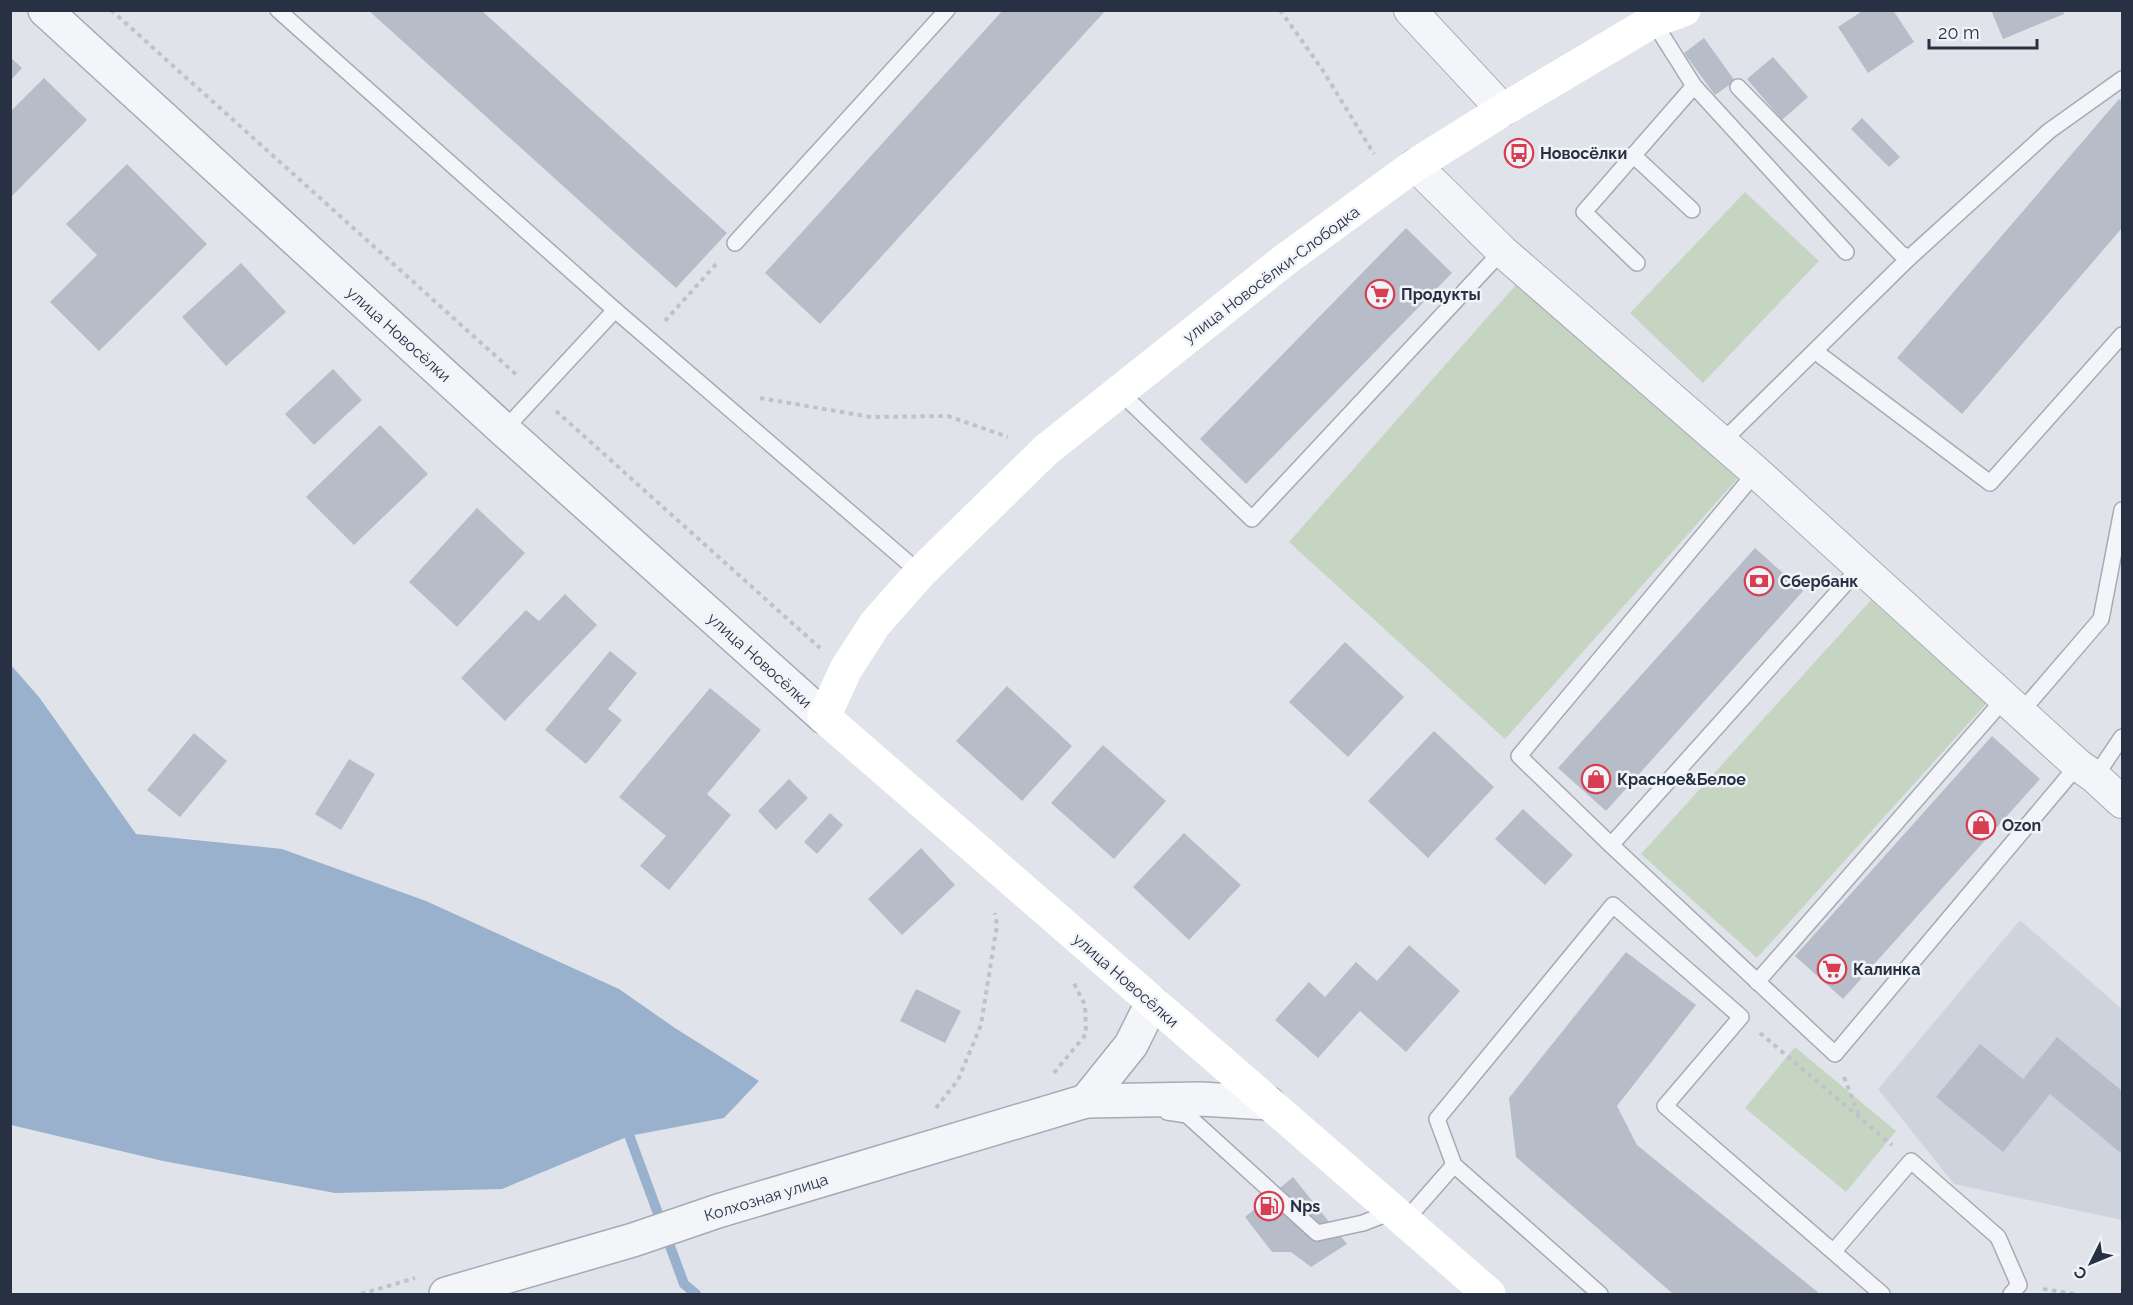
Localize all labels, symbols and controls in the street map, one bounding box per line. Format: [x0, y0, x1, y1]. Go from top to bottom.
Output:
scale bar [1929, 12, 2037, 50]
text: 20 m [1938, 22, 1980, 43]
bus stop icon: Новосёлки [1503, 137, 1535, 169]
place label: Новосёлки [1540, 144, 1627, 163]
street label: улица Новосёлки-Слободка [1180, 202, 1363, 347]
supermarket icon: Продукты [1364, 278, 1396, 310]
street label: улица Новосёлки [343, 283, 455, 386]
place label: Продукты [1401, 285, 1481, 304]
bank icon: Сбербанк [1743, 565, 1775, 597]
place label: Сбербанк [1780, 572, 1858, 591]
street label: улица Новосёлки [704, 609, 816, 712]
shop icon: Красное&Белое [1580, 763, 1612, 795]
place label: Красное&Белое [1617, 770, 1746, 789]
shop icon: Ozon [1965, 809, 1997, 841]
place label: Ozon [2002, 816, 2041, 835]
street label: улица Новосёлки [1069, 929, 1182, 1031]
supermarket icon: Калинка [1816, 953, 1848, 985]
place label: Калинка [1853, 960, 1920, 979]
street label: Колхозная улица [702, 1170, 830, 1225]
fuel station icon: Nps [1253, 1190, 1285, 1222]
place label: Nps [1290, 1197, 1320, 1216]
north arrow [2061, 1233, 2121, 1293]
text: С [2070, 1262, 2091, 1283]

